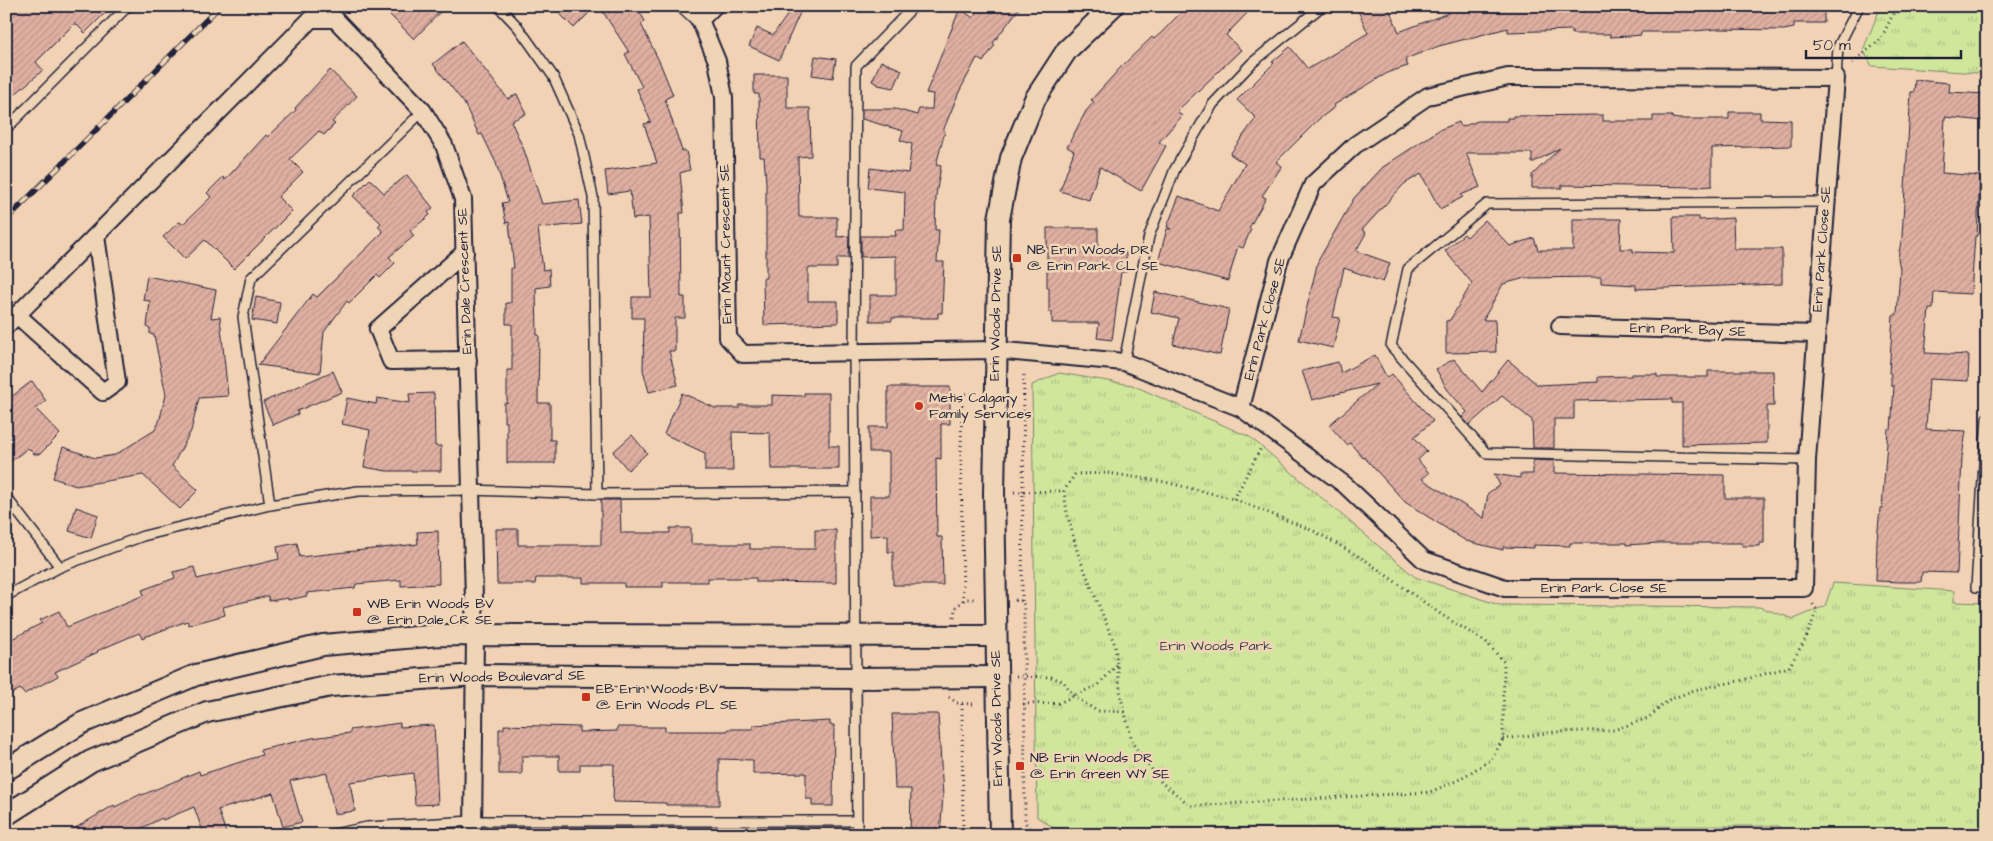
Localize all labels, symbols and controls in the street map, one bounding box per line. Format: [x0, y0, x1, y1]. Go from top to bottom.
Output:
scale bar [1806, 28, 1960, 60]
text: 50 m [1813, 35, 1851, 56]
street label: Erin Mount Crescent SE [715, 163, 737, 324]
street label: Erin Park Close SE [1808, 185, 1836, 313]
street label: Erin Dale Crescent SE [452, 207, 478, 355]
place label: NB Erin Woods DR @ Erin Park CL SE [1027, 240, 1159, 276]
street label: Erin Woods Drive SE [985, 244, 1007, 381]
marker: NB Erin Woods DR @ Erin Park CL SE [1011, 252, 1023, 264]
street label: Erin Park Close SE [1239, 255, 1291, 383]
street label: Erin Park Bay SE [1629, 318, 1747, 342]
place label: Metis Calgary Family Services [929, 388, 1031, 424]
marker: Metis Calgary Family Services [913, 400, 925, 412]
street label: Erin Park Close SE [1541, 578, 1668, 598]
place label: WB Erin Woods BV @ Erin Dale CR SE [367, 594, 494, 630]
marker: WB Erin Woods BV @ Erin Dale CR SE [351, 606, 363, 618]
park label: Erin Woods Park [1160, 636, 1272, 656]
street label: Erin Woods Drive SE [986, 649, 1008, 786]
street label: Erin Woods Boulevard SE [419, 666, 586, 688]
place label: EB Erin Woods BV @ Erin Woods PL SE [596, 679, 738, 715]
marker: EB Erin Woods BV @ Erin Woods PL SE [580, 691, 592, 703]
place label: NB Erin Woods DR @ Erin Green WY SE [1030, 748, 1170, 784]
marker: NB Erin Woods DR @ Erin Green WY SE [1014, 760, 1026, 772]

